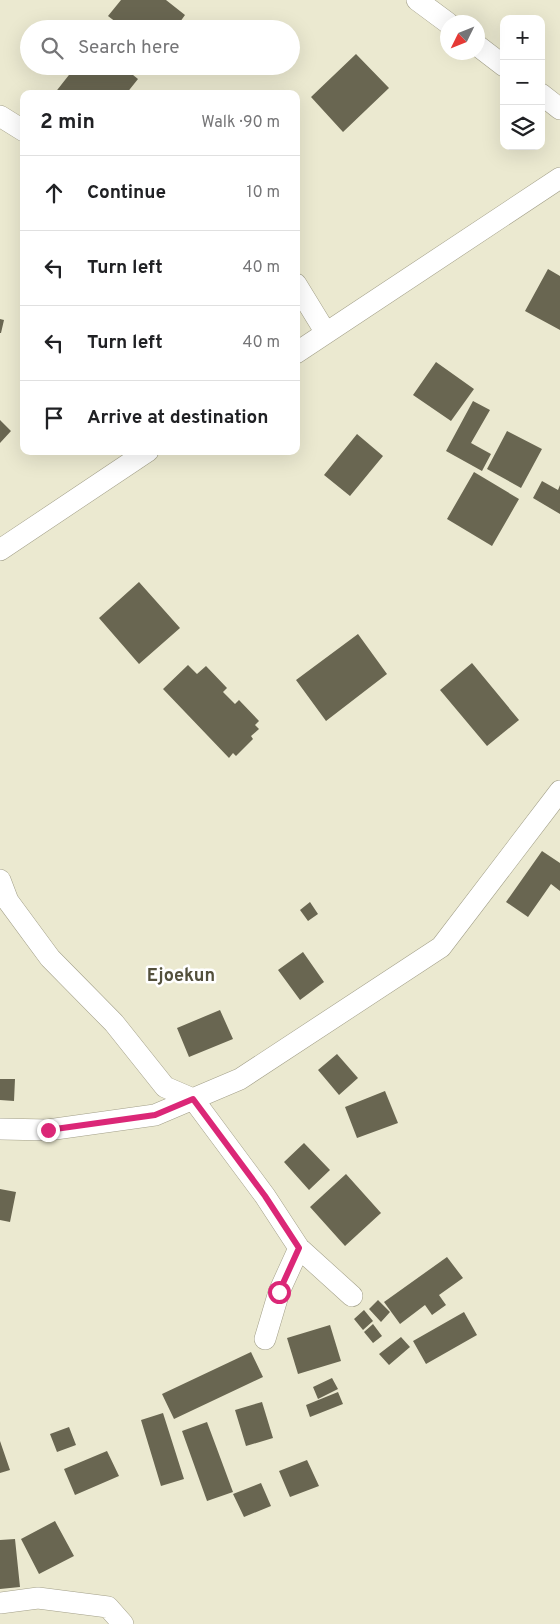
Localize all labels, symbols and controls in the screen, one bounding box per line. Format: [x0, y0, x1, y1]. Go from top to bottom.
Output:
north arrow [440, 15, 485, 60]
map controls [500, 15, 545, 150]
button: + [500, 15, 545, 60]
search box [20, 20, 300, 75]
icon: search [38, 34, 66, 62]
text: Search here [78, 36, 180, 60]
button: − [500, 60, 545, 105]
button: layers [500, 105, 545, 150]
text: 2 min [40, 109, 95, 136]
text: Walk · 90 m [201, 113, 280, 133]
icon: ahead [40, 179, 68, 207]
text: Continue [87, 181, 166, 205]
text: 10 m [246, 183, 280, 203]
icon: left [40, 254, 68, 282]
text: Turn left [87, 256, 163, 280]
text: 40 m [242, 258, 280, 278]
icon: left [40, 329, 68, 357]
text: Turn left [87, 331, 163, 355]
text: 40 m [242, 333, 280, 353]
icon: arrive [40, 404, 68, 432]
text: Arrive at destination [87, 406, 268, 430]
district label: Ejoekun [147, 965, 215, 988]
route end [37, 1119, 60, 1142]
route start [268, 1281, 291, 1304]

